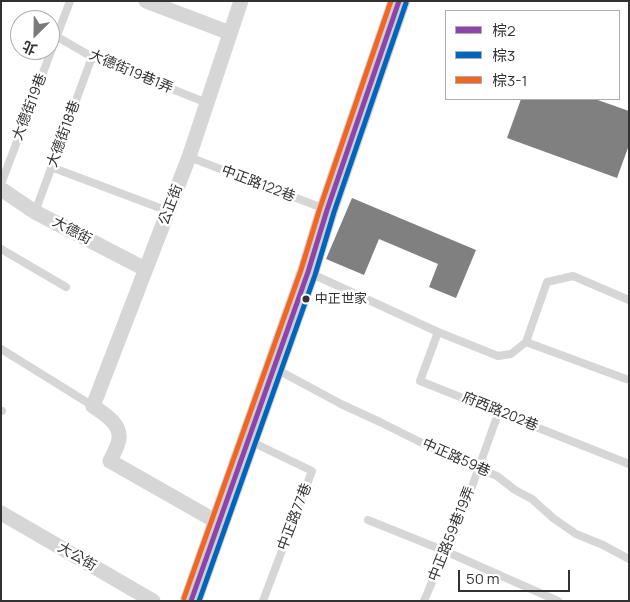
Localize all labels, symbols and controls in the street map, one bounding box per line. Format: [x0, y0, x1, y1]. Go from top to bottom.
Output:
north arrow [10, 10, 60, 60]
legend [445, 10, 620, 100]
text: 棕2 [492, 20, 516, 41]
text: 北 [19, 37, 39, 60]
text: 棕3 [492, 45, 515, 66]
street label: 大德街19巷1弄 [86, 47, 176, 97]
text: 棕3-1 [492, 70, 527, 91]
street label: 大德街19巷 [10, 71, 50, 143]
street label: 大德街18巷 [44, 98, 84, 170]
street label: 中正路122巷 [219, 162, 297, 206]
street label: 公正街 [156, 182, 186, 228]
street label: 大德街 [50, 214, 94, 248]
place label: 中正世家 [315, 291, 367, 307]
marker: 中正世家 [301, 294, 311, 304]
street label: 府西路202巷 [460, 389, 540, 435]
street label: 中正路59巷 [419, 436, 493, 480]
street label: 中正路77巷 [275, 481, 315, 553]
street label: 中正路59巷19弄 [425, 484, 479, 584]
street label: 大公街 [55, 539, 99, 575]
scale bar [460, 560, 572, 592]
text: 50 m [466, 568, 500, 589]

